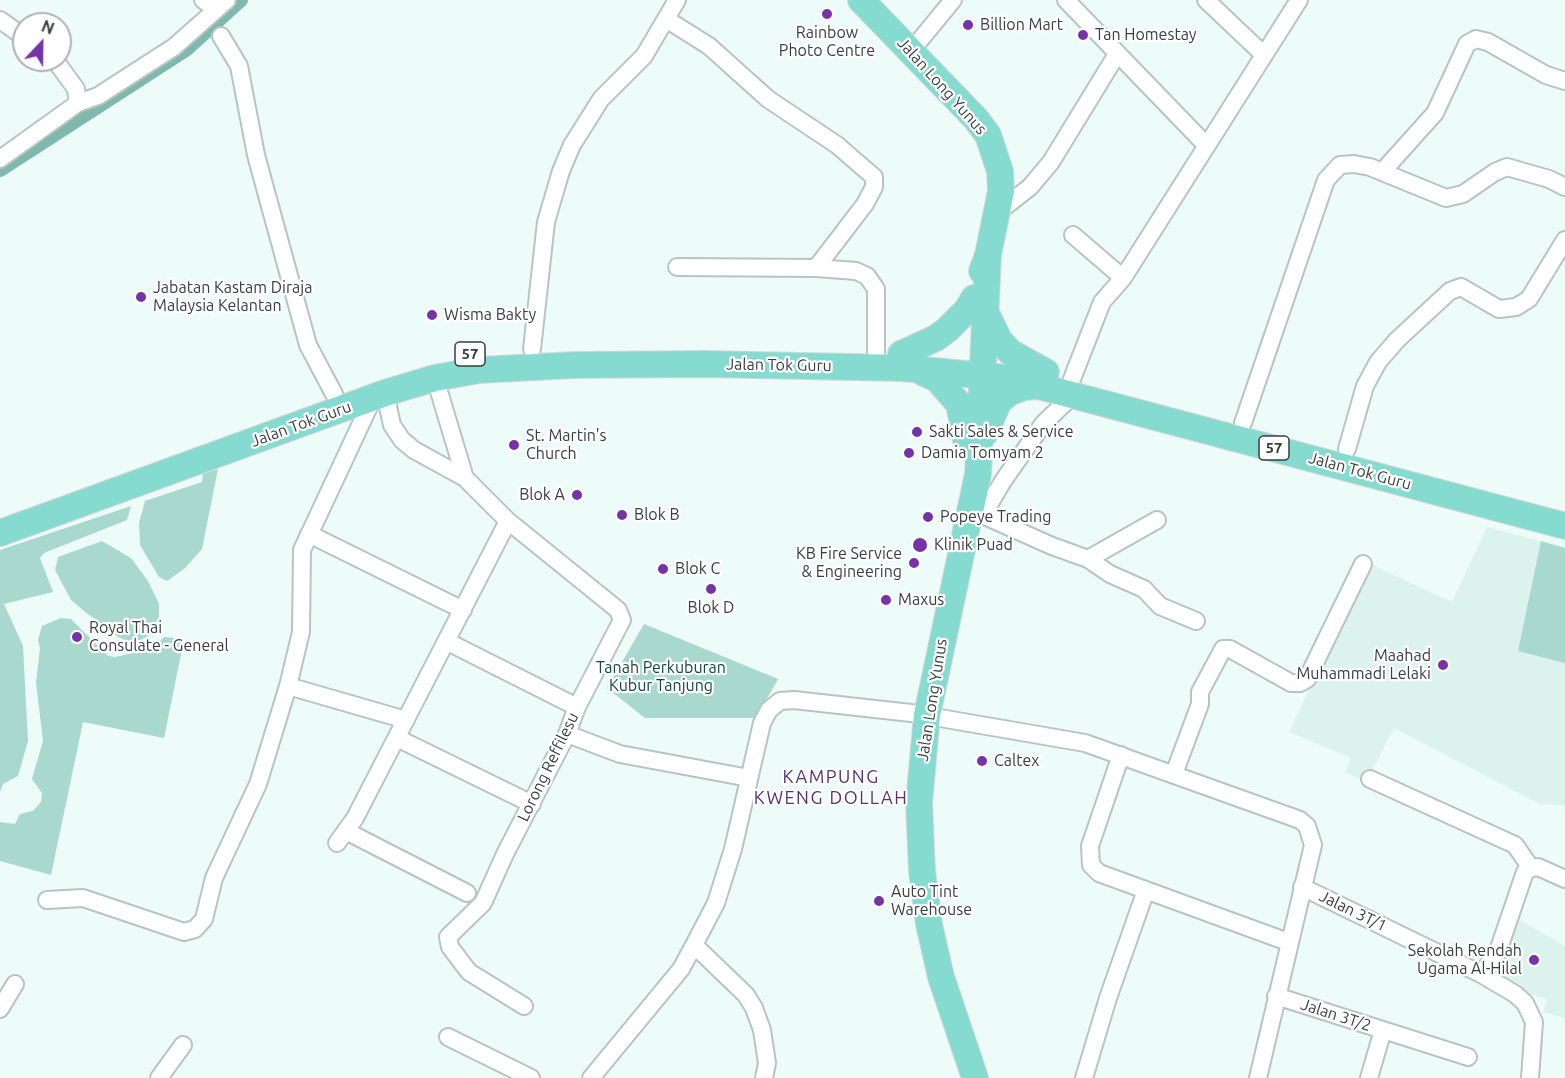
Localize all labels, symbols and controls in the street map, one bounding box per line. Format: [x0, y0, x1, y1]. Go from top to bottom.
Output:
marker: Rainbow Photo Centre [820, 7, 834, 21]
north arrow [12, 12, 72, 72]
place label: Billion Mart [980, 15, 1063, 35]
text: N [39, 17, 57, 38]
marker: Billion Mart [961, 18, 975, 32]
place label: Rainbow Photo Centre [779, 23, 875, 61]
place label: Tan Homestay [1095, 25, 1197, 45]
marker: Tan Homestay [1076, 28, 1090, 42]
street label: Jalan Long Yunus [893, 33, 991, 139]
place label: Jabatan Kastam Diraja Malaysia Kelantan [153, 278, 312, 316]
marker: Jabatan Kastam Diraja Malaysia Kelantan [134, 290, 148, 304]
place label: Wisma Bakty [444, 305, 536, 325]
marker: Wisma Bakty [425, 308, 439, 322]
road number: 57 [455, 342, 485, 366]
street label: Jalan Tok Guru [726, 354, 832, 376]
street label: Jalan Tok Guru [248, 397, 354, 451]
place label: Sakti Sales & Service [929, 422, 1073, 442]
marker: Sakti Sales & Service [910, 425, 924, 439]
place label: St. Martin's Church [526, 426, 606, 464]
road number: 57 [1259, 436, 1289, 460]
marker: St. Martin's Church [507, 438, 521, 452]
place label: Damia Tomyam 2 [921, 443, 1044, 463]
marker: Damia Tomyam 2 [902, 446, 916, 460]
street label: Jalan Tok Guru [1307, 448, 1413, 494]
place label: Blok A [519, 485, 565, 505]
marker: Blok A [570, 488, 584, 502]
place label: Blok B [634, 505, 680, 525]
place label: Popeye Trading [940, 507, 1051, 527]
marker: Blok B [615, 508, 629, 522]
marker: Popeye Trading [921, 510, 935, 524]
place label: Klinik Puad [934, 535, 1013, 555]
marker: Klinik Puad [911, 536, 929, 554]
place label: KB Fire Service & Engineering [796, 544, 902, 582]
marker: KB Fire Service & Engineering [907, 556, 921, 570]
place label: Blok C [675, 559, 720, 579]
marker: Blok C [656, 562, 670, 576]
marker: Blok D [704, 582, 718, 596]
place label: Maxus [898, 590, 944, 610]
marker: Maxus [879, 593, 893, 607]
place label: Blok D [688, 598, 734, 618]
place label: Royal Thai Consulate - General [89, 618, 229, 656]
marker: Royal Thai Consulate - General [70, 630, 84, 644]
street label: Jalan Long Yunus [913, 637, 951, 763]
place label: Maahad Muhammadi Lelaki [1296, 646, 1431, 684]
park label: Tanah Perkuburan Kubur Tanjung [596, 658, 726, 696]
marker: Maahad Muhammadi Lelaki [1436, 658, 1450, 672]
street label: Lorong Reffilesu [513, 709, 583, 825]
place label: Caltex [994, 751, 1039, 771]
marker: Caltex [975, 754, 989, 768]
district label: KAMPUNG KWENG DOLLAH [754, 766, 908, 808]
place label: Auto Tint Warehouse [891, 882, 972, 920]
street label: Jalan 3T/1 [1316, 886, 1390, 936]
marker: Auto Tint Warehouse [872, 894, 886, 908]
place label: Sekolah Rendah Ugama Al-Hilal [1408, 941, 1522, 979]
marker: Sekolah Rendah Ugama Al-Hilal [1527, 953, 1541, 967]
street label: Jalan 3T/2 [1298, 995, 1374, 1035]

